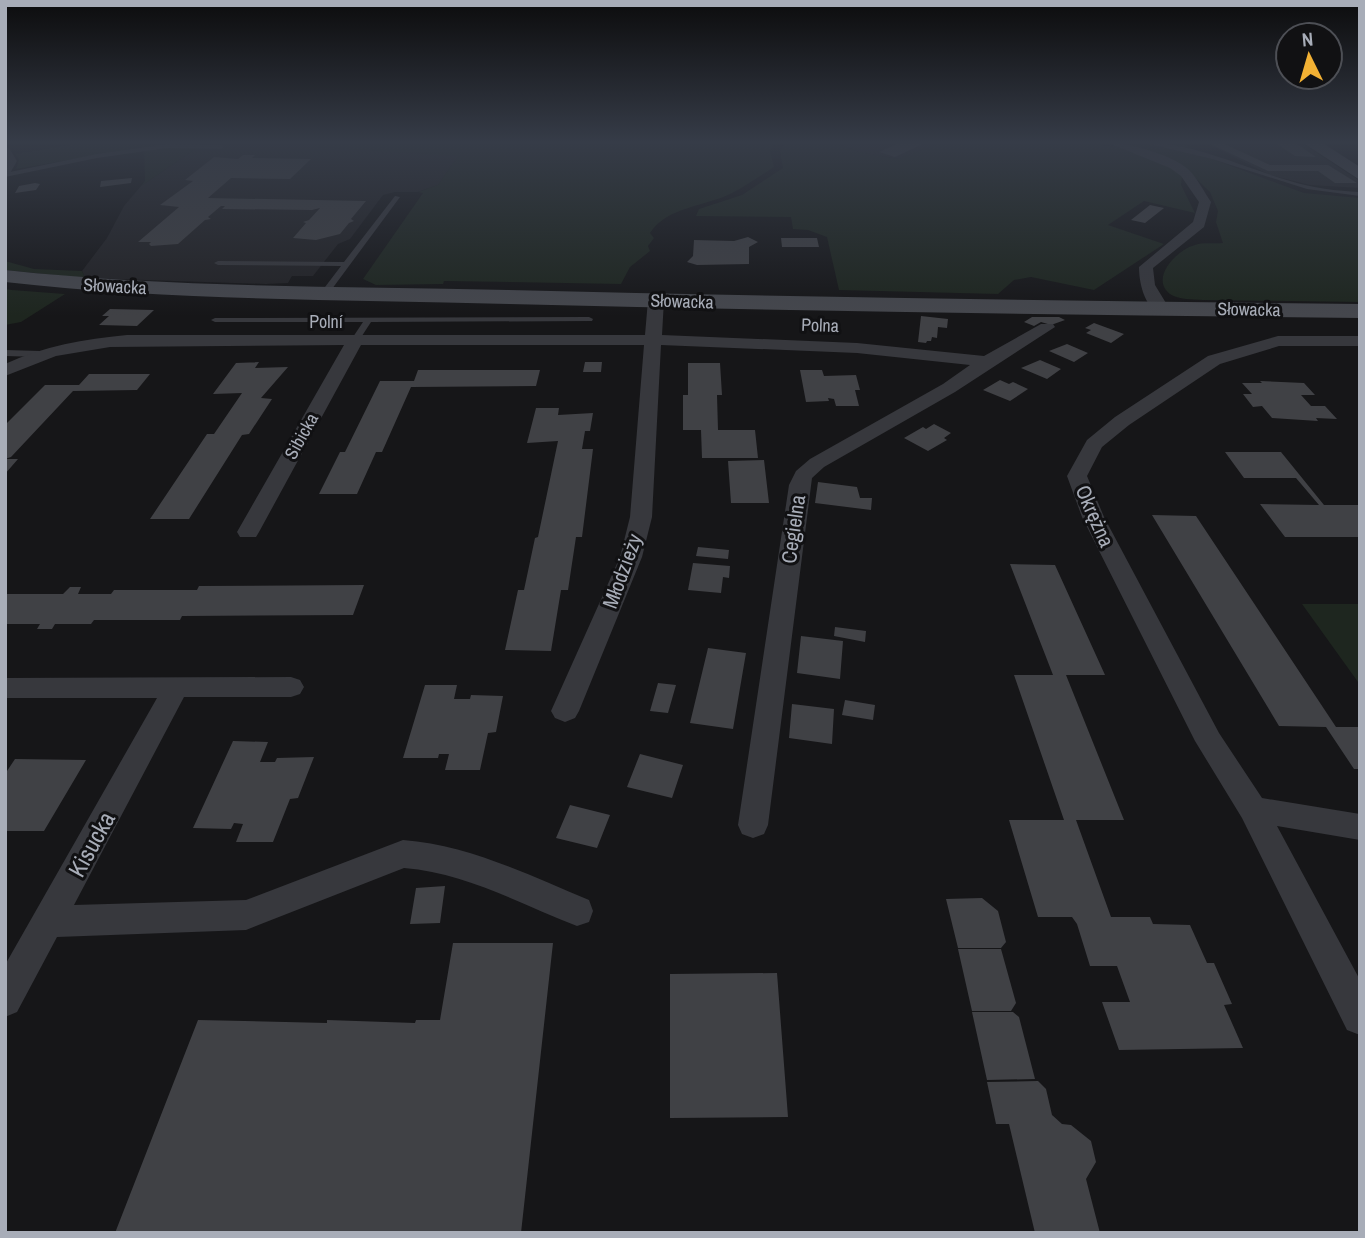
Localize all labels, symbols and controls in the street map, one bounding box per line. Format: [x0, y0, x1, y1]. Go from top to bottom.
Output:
north arrow [1274, 21, 1344, 91]
text: N [1301, 26, 1314, 53]
street label: Słowacka [83, 272, 147, 300]
street label: Słowacka [650, 287, 714, 315]
street label: Słowacka [1217, 296, 1281, 322]
street label: Polní [309, 309, 344, 334]
street label: Polna [801, 312, 839, 338]
street label: Sibicka [278, 408, 324, 464]
street label: Okrężna [1069, 480, 1122, 552]
street label: Cegielna [774, 492, 812, 565]
street label: Młodzieży [595, 529, 649, 612]
street label: Kisucka [60, 806, 122, 882]

